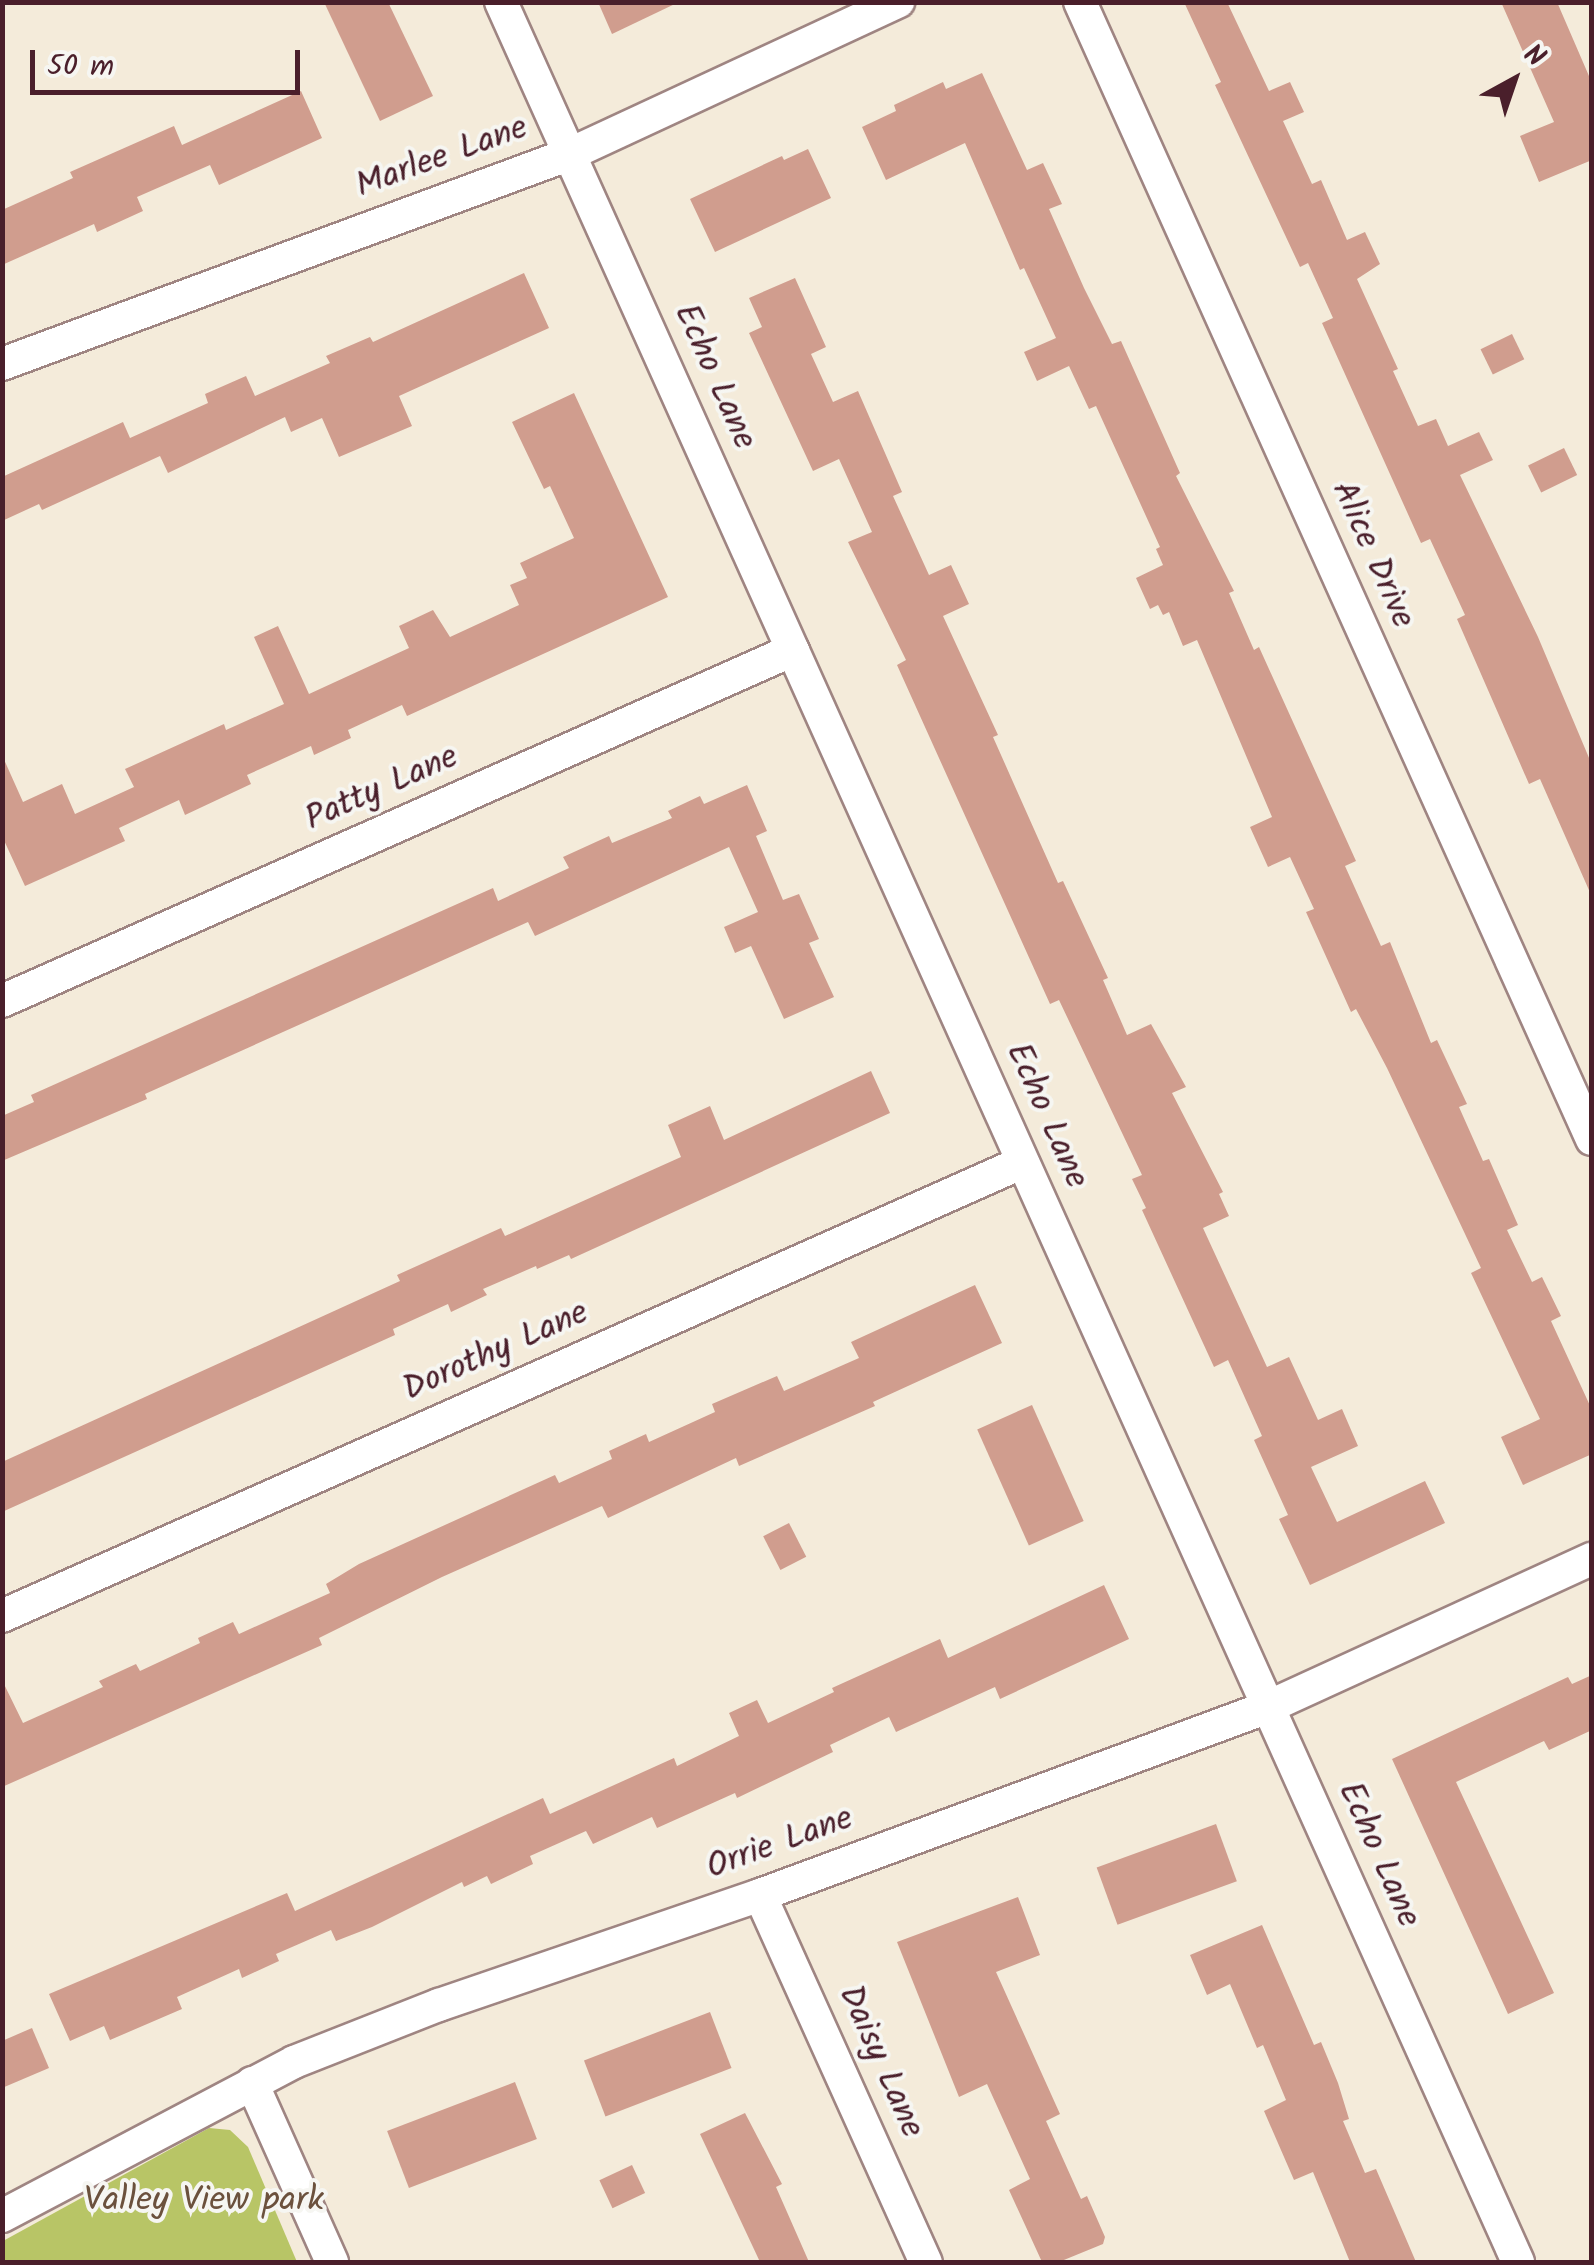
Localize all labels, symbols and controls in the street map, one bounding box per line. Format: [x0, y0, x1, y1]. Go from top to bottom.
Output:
scale bar [35, 30, 305, 92]
north arrow [1464, 30, 1564, 130]
text: N [1512, 34, 1555, 80]
text: 50 m [47, 43, 114, 91]
street label: Marlee Lane [350, 108, 534, 208]
street label: Echo Lane [663, 298, 765, 456]
street label: Alice Drive [1321, 475, 1423, 635]
street label: Patty Lane [299, 737, 465, 841]
street label: Echo Lane [995, 1037, 1097, 1195]
street label: Dorothy Lane [397, 1292, 595, 1412]
street label: Echo Lane [1327, 1776, 1429, 1934]
street label: Orrie Lane [701, 1798, 859, 1890]
street label: Daisy Lane [828, 1979, 932, 2145]
park label: Valley View park [84, 2180, 324, 2222]

